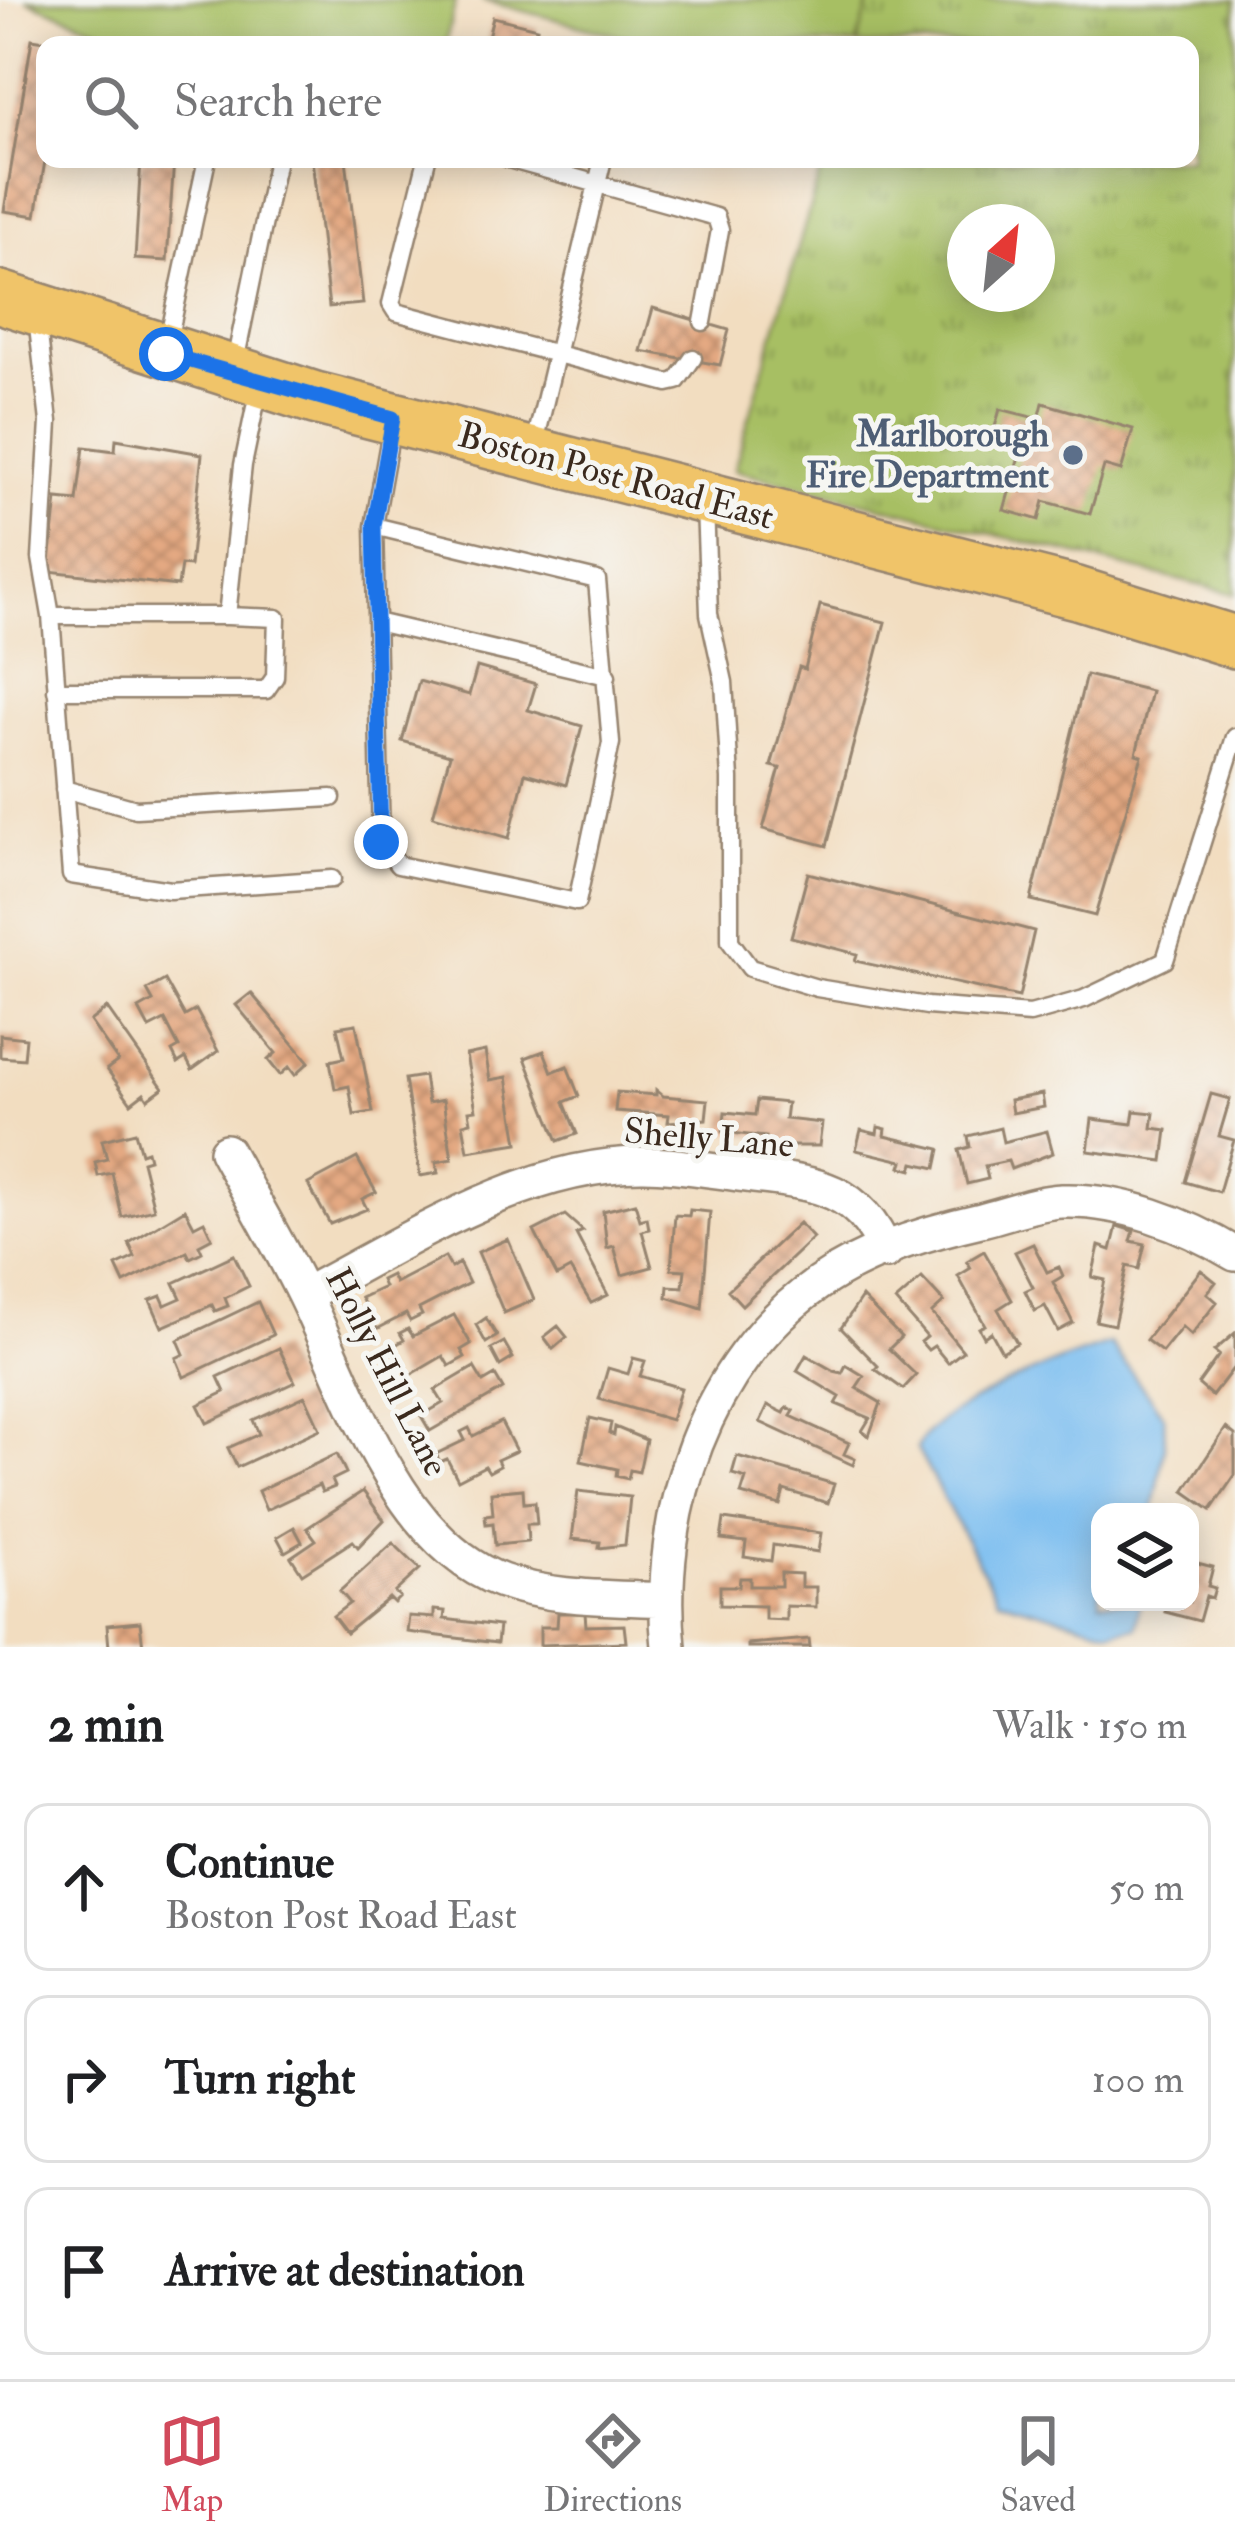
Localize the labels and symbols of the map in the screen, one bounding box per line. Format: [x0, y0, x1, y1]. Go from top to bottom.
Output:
north arrow [947, 204, 1055, 312]
route start [139, 327, 193, 381]
street label: Boston Post Road East [453, 412, 779, 540]
place label: Marlborough Fire Department [806, 412, 1049, 498]
marker: Marlborough Fire Department [1060, 442, 1086, 468]
route end [354, 815, 408, 869]
street label: Shelly Lane [622, 1108, 796, 1168]
street label: Holly Hill Lane [315, 1260, 459, 1484]

